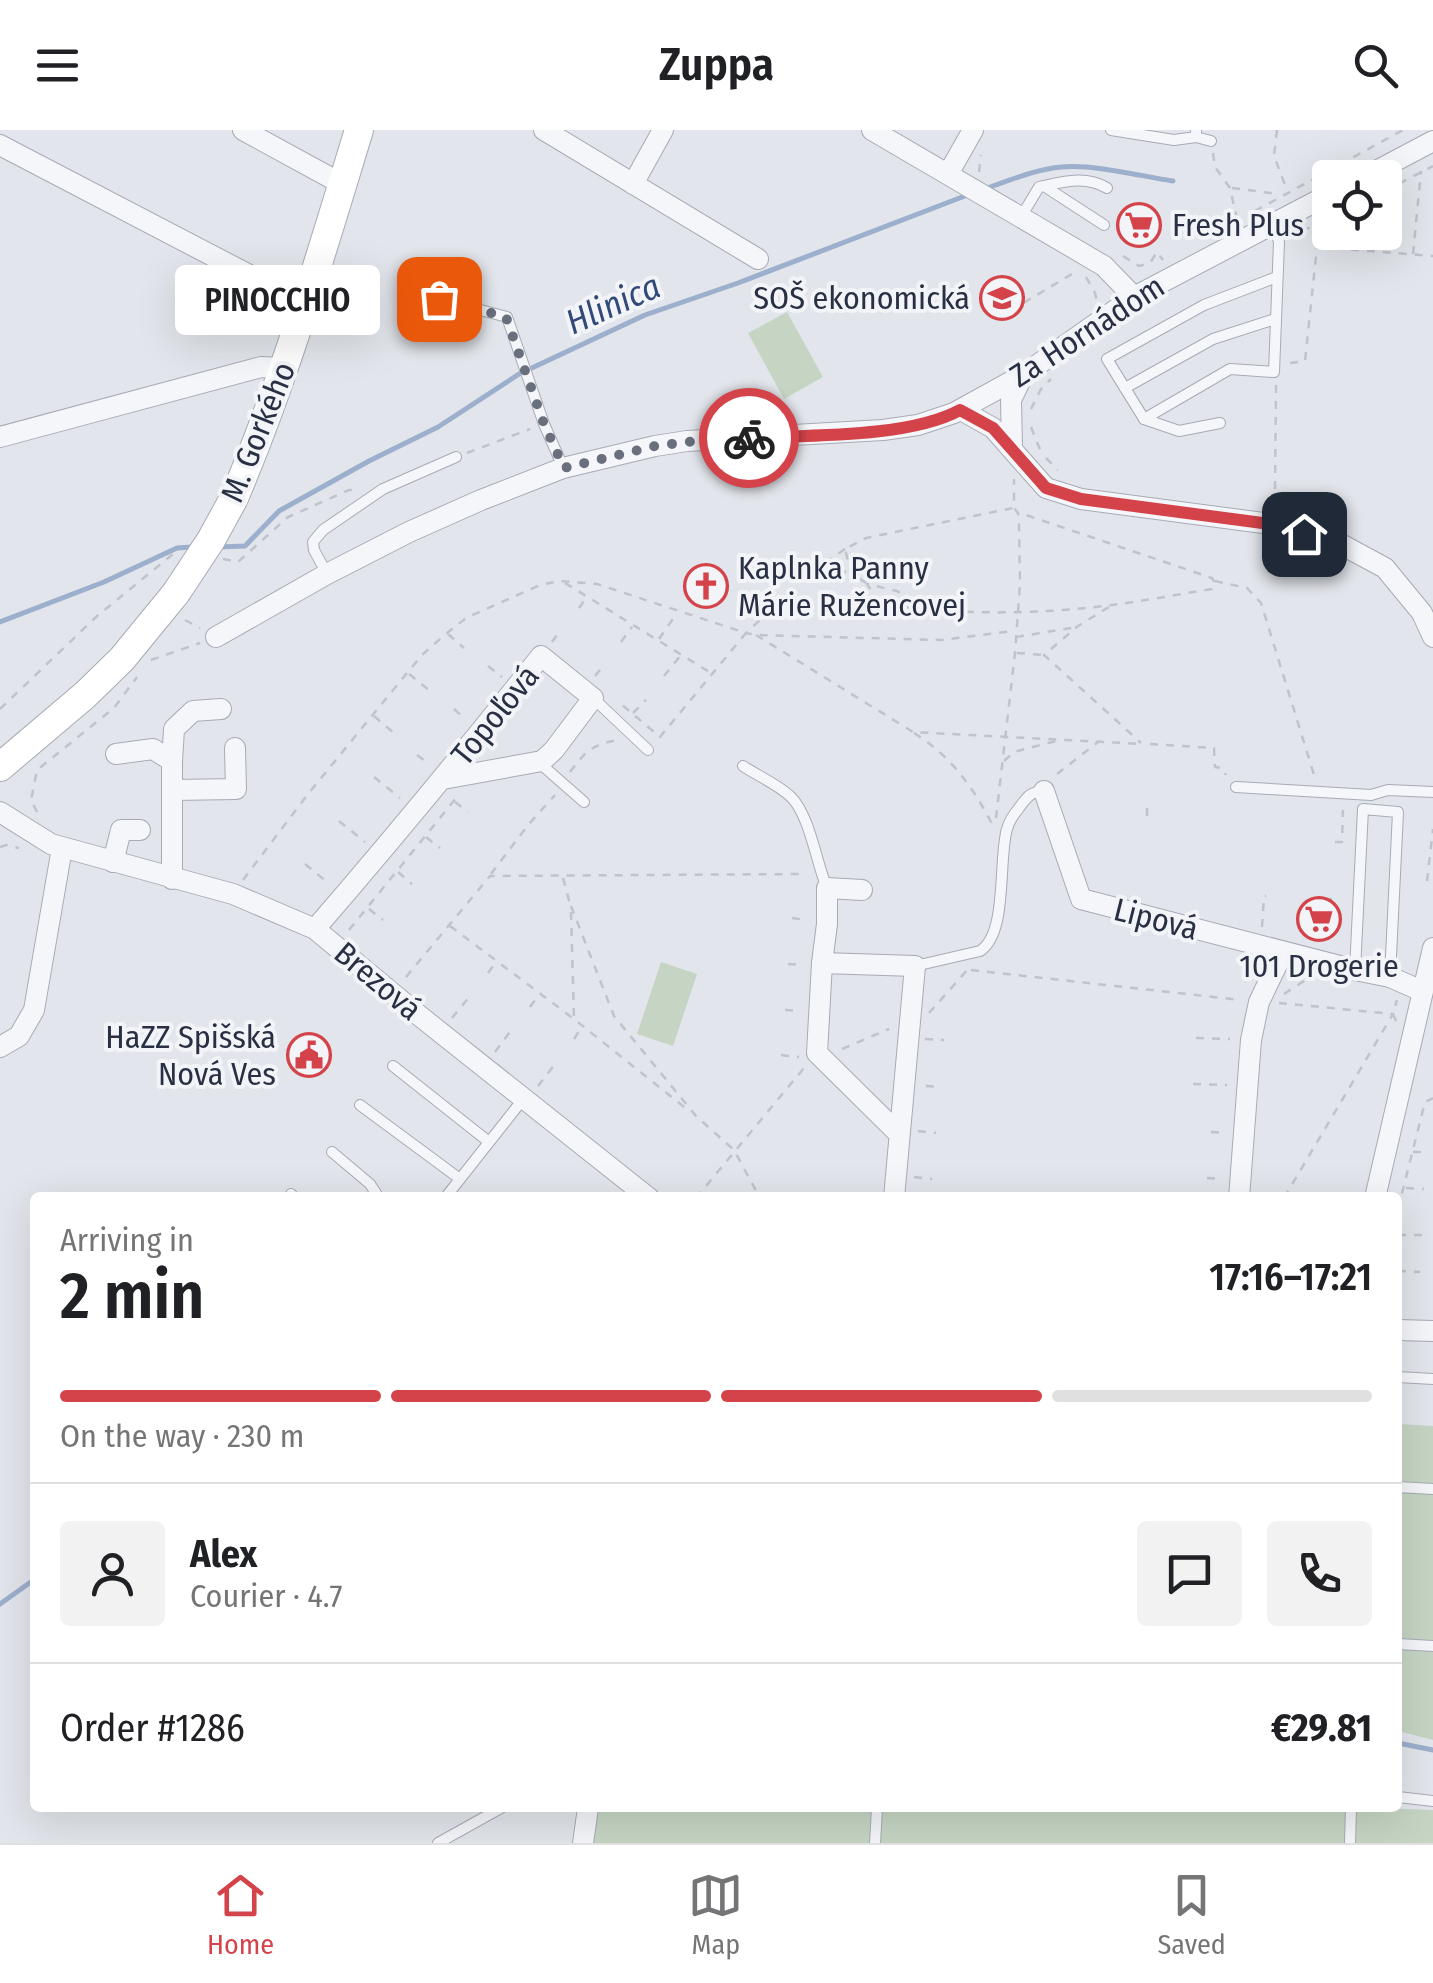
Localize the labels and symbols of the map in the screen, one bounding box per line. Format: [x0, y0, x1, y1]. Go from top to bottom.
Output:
supermarket icon: Fresh Plus [1116, 202, 1162, 248]
place label: Fresh Plus [1172, 206, 1304, 244]
pin [397, 257, 482, 342]
callout: PINOCCHIO [174, 264, 379, 334]
water label: Hlinica [559, 265, 667, 343]
street label: Za Hornádom [1003, 267, 1171, 395]
school or university icon: SOŠ ekonomická [979, 275, 1025, 321]
place label: SOŠ ekonomická [753, 279, 970, 317]
street label: M. Gorkého [213, 356, 303, 508]
courier [699, 388, 799, 488]
pin [1262, 492, 1347, 577]
place label: Kaplnka Panny Márie Ružencovej [738, 549, 966, 624]
church icon: Kaplnka Panny Márie Ružencovej [683, 563, 729, 609]
street label: Topoľová [443, 657, 547, 773]
street label: Lipová [1110, 890, 1202, 948]
supermarket icon: 101 Drogerie [1296, 896, 1342, 942]
street label: Brezová [327, 934, 429, 1028]
place label: 101 Drogerie [1239, 947, 1399, 985]
place label: HaZZ Spišská Nová Ves [105, 1018, 276, 1093]
public building icon: HaZZ Spišská Nová Ves [286, 1032, 332, 1078]

